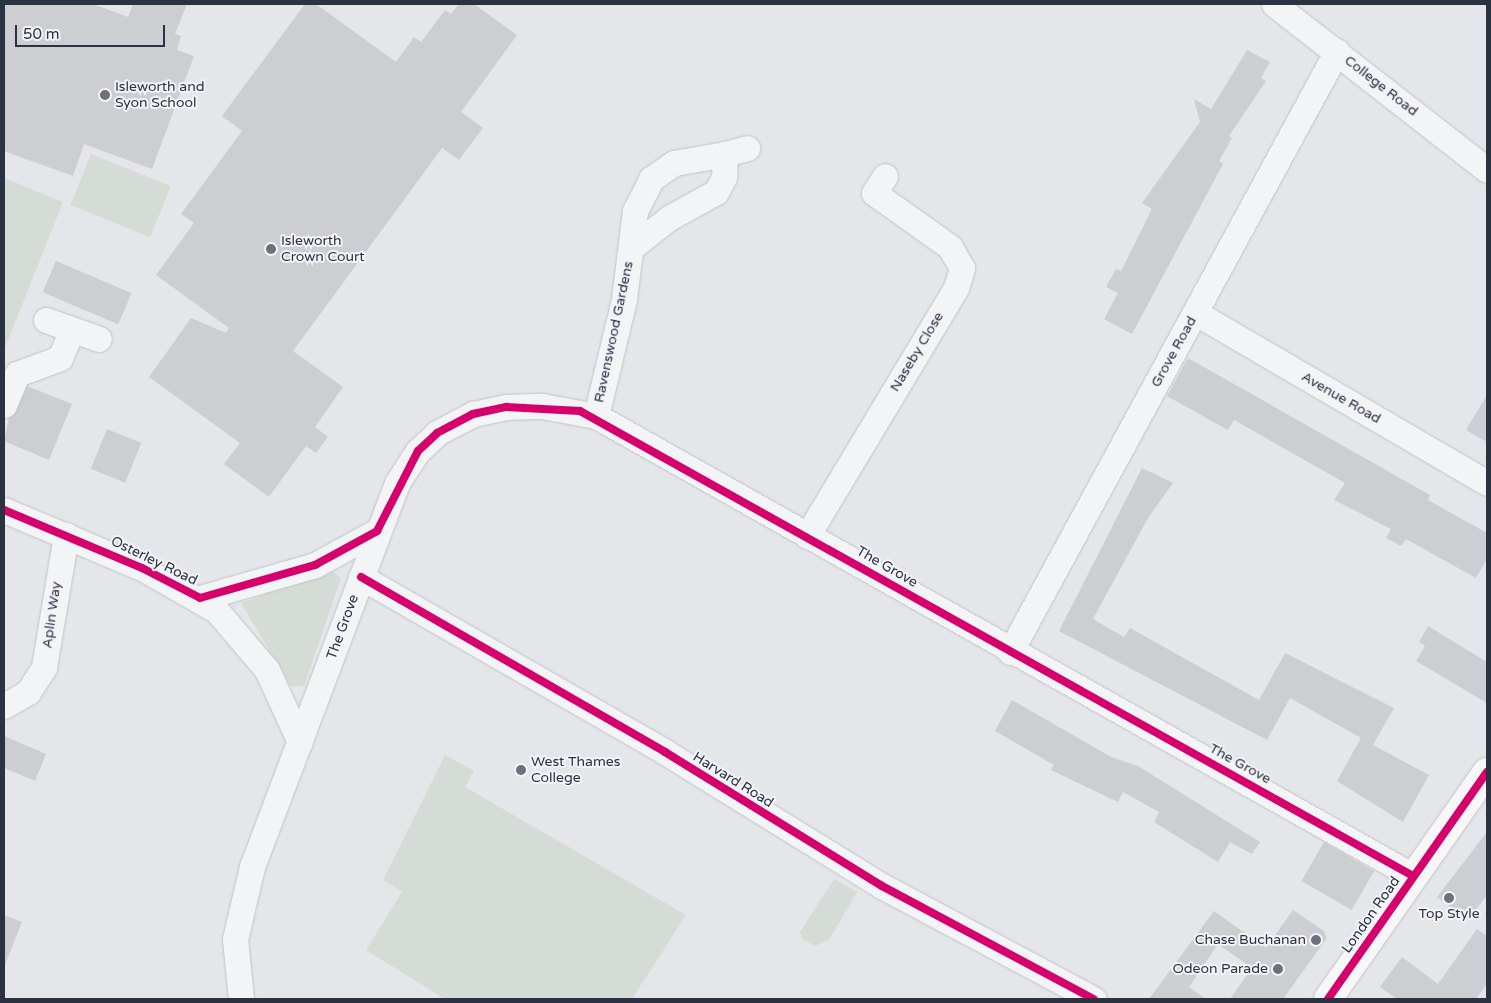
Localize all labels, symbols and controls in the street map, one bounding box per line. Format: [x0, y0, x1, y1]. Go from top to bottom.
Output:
scale bar [18, 15, 168, 47]
text: 50 m [23, 25, 60, 43]
street label: College Road [1341, 52, 1421, 120]
place label: Isleworth and Syon School [115, 79, 205, 111]
marker: Isleworth and Syon School [99, 89, 111, 101]
place label: Isleworth Crown Court [281, 233, 365, 266]
marker: Isleworth Crown Court [265, 243, 277, 255]
street label: Ravenswood Gardens [591, 260, 637, 404]
street label: Naseby Close [887, 309, 947, 395]
street label: Grove Road [1148, 314, 1200, 390]
street label: Avenue Road [1298, 368, 1384, 428]
street label: Osterley Road [108, 533, 200, 589]
street label: The Grove [853, 543, 921, 591]
street label: Aplin Way [39, 581, 65, 649]
street label: The Grove [323, 592, 363, 662]
street label: The Grove [1206, 740, 1274, 788]
street label: Harvard Road [690, 749, 776, 811]
place label: West Thames College [531, 754, 620, 786]
marker: West Thames College [515, 764, 527, 776]
street label: London Road [1338, 873, 1404, 957]
marker: Top Style [1443, 892, 1455, 904]
place label: Top Style [1418, 906, 1480, 922]
place label: Chase Buchanan [1195, 932, 1306, 948]
marker: Chase Buchanan [1310, 934, 1322, 946]
place label: Odeon Parade [1173, 961, 1268, 977]
marker: Odeon Parade [1272, 963, 1284, 975]

